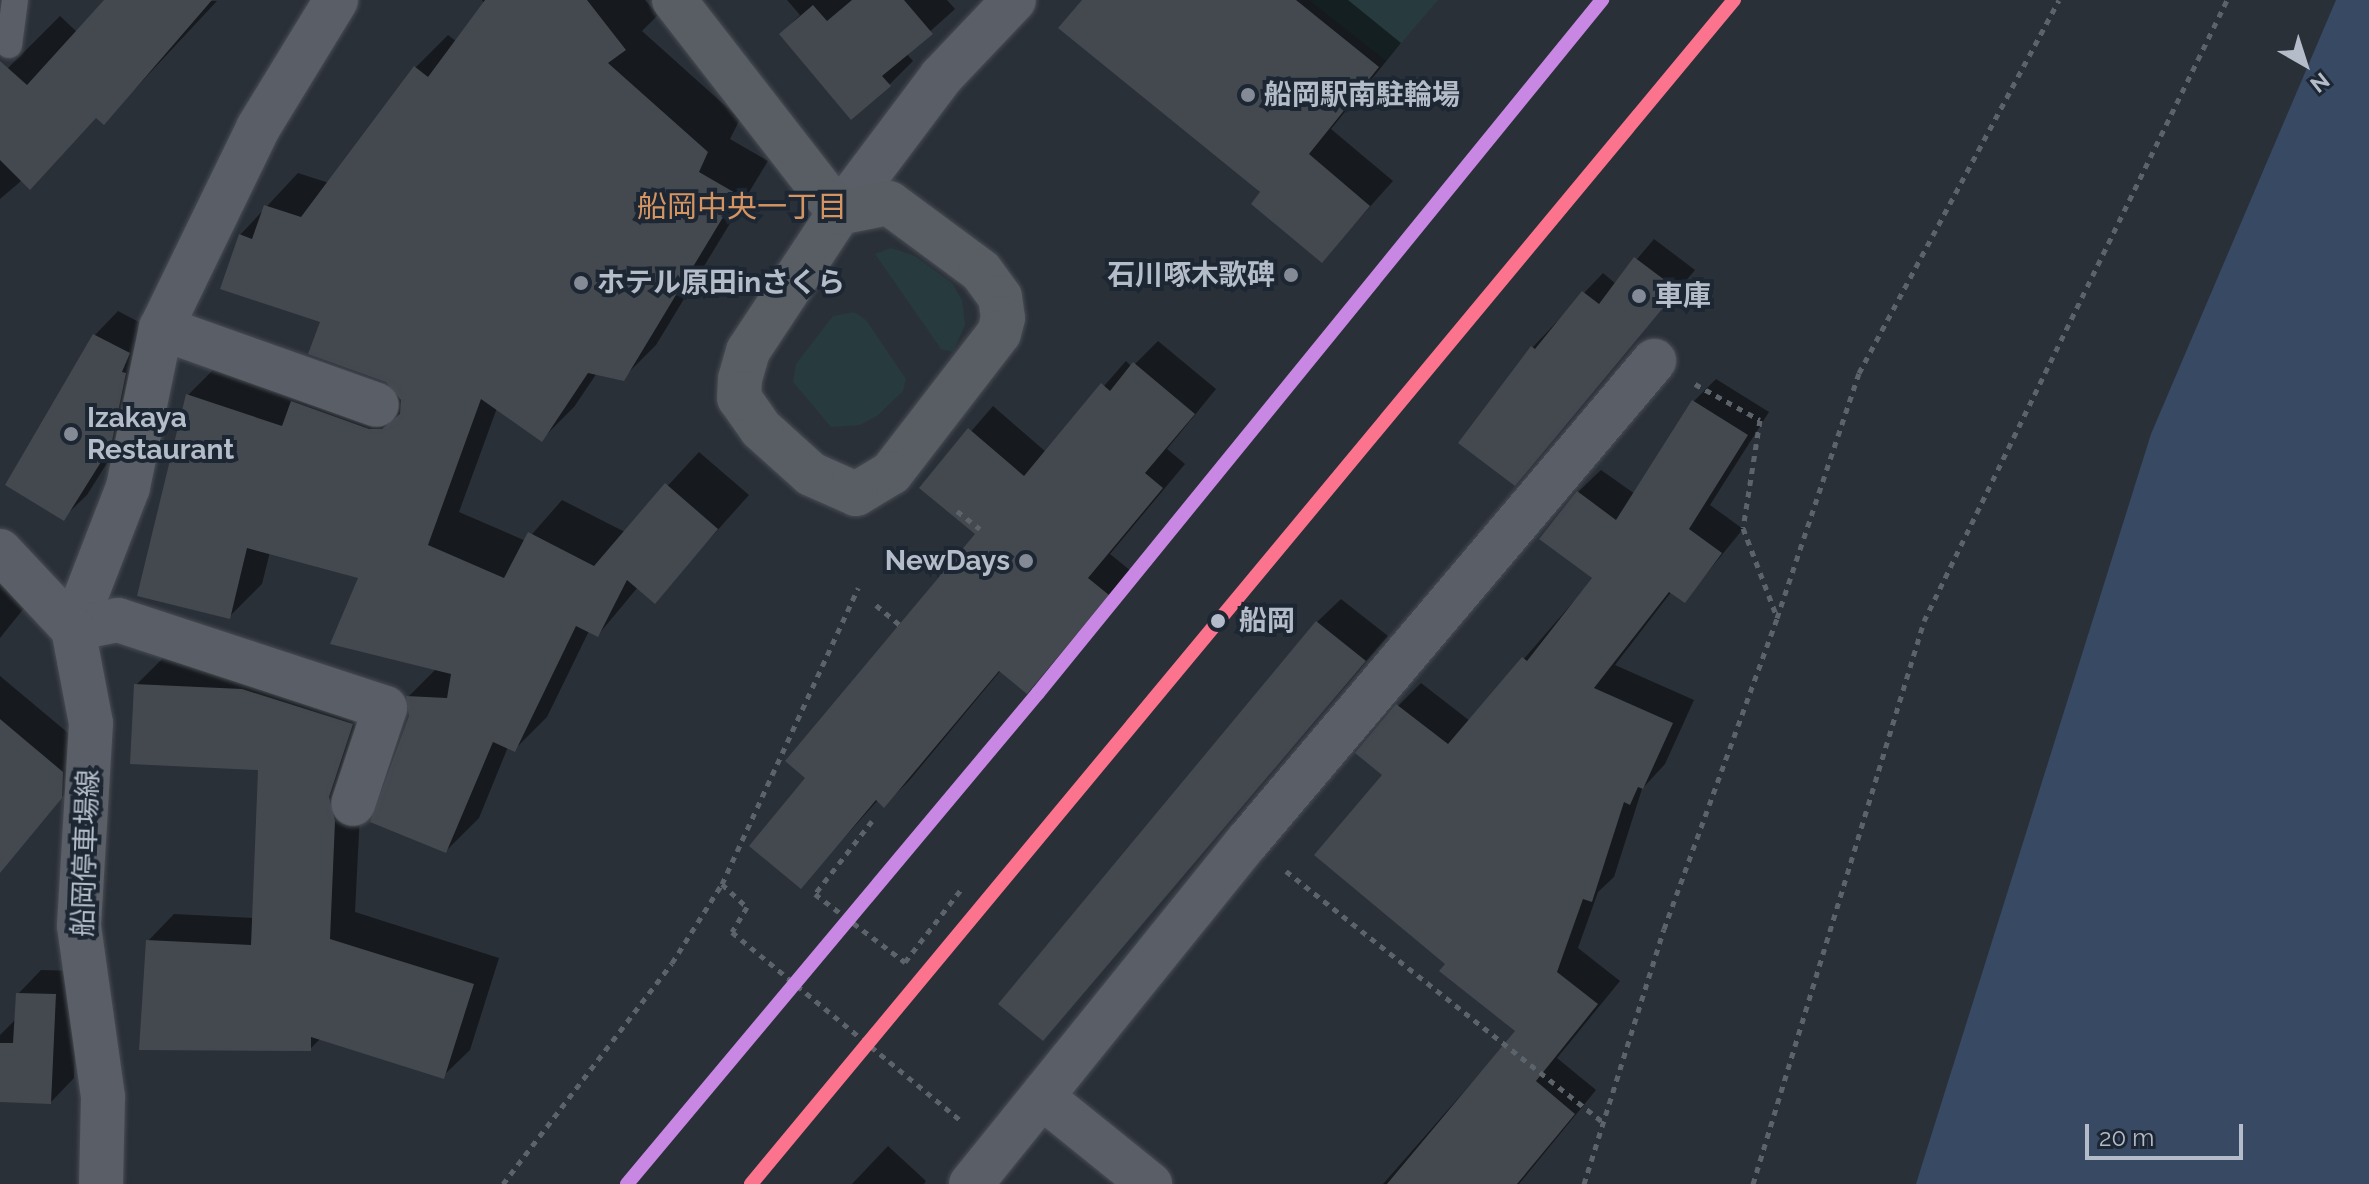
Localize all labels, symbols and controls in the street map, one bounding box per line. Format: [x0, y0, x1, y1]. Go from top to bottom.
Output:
north arrow [2265, 24, 2345, 104]
text: N [2305, 67, 2335, 98]
place label: 船岡駅南駐輪場 [1264, 78, 1460, 112]
marker: 船岡駅南駐輪場 [1239, 86, 1257, 104]
district label: 船岡中央一丁目 [637, 189, 847, 225]
place label: 石川啄木歌碑 [1107, 258, 1275, 292]
place label: ホテル原田inさくら [597, 266, 845, 300]
marker: 石川啄木歌碑 [1282, 266, 1300, 284]
marker: ホテル原田inさくら [572, 274, 590, 292]
place label: 車庫 [1655, 279, 1711, 313]
marker: 車庫 [1630, 287, 1648, 305]
place label: Izakaya Restaurant [87, 401, 234, 467]
marker: Izakaya Restaurant [62, 425, 80, 443]
place label: NewDays [885, 544, 1010, 578]
marker: NewDays [1017, 552, 1035, 570]
place label: 船岡 [1239, 604, 1295, 638]
marker: 船岡 [1204, 607, 1232, 635]
street label: 船岡停車場線 [66, 768, 106, 938]
scale bar [2089, 1108, 2247, 1158]
text: 20 m [2099, 1123, 2154, 1152]

